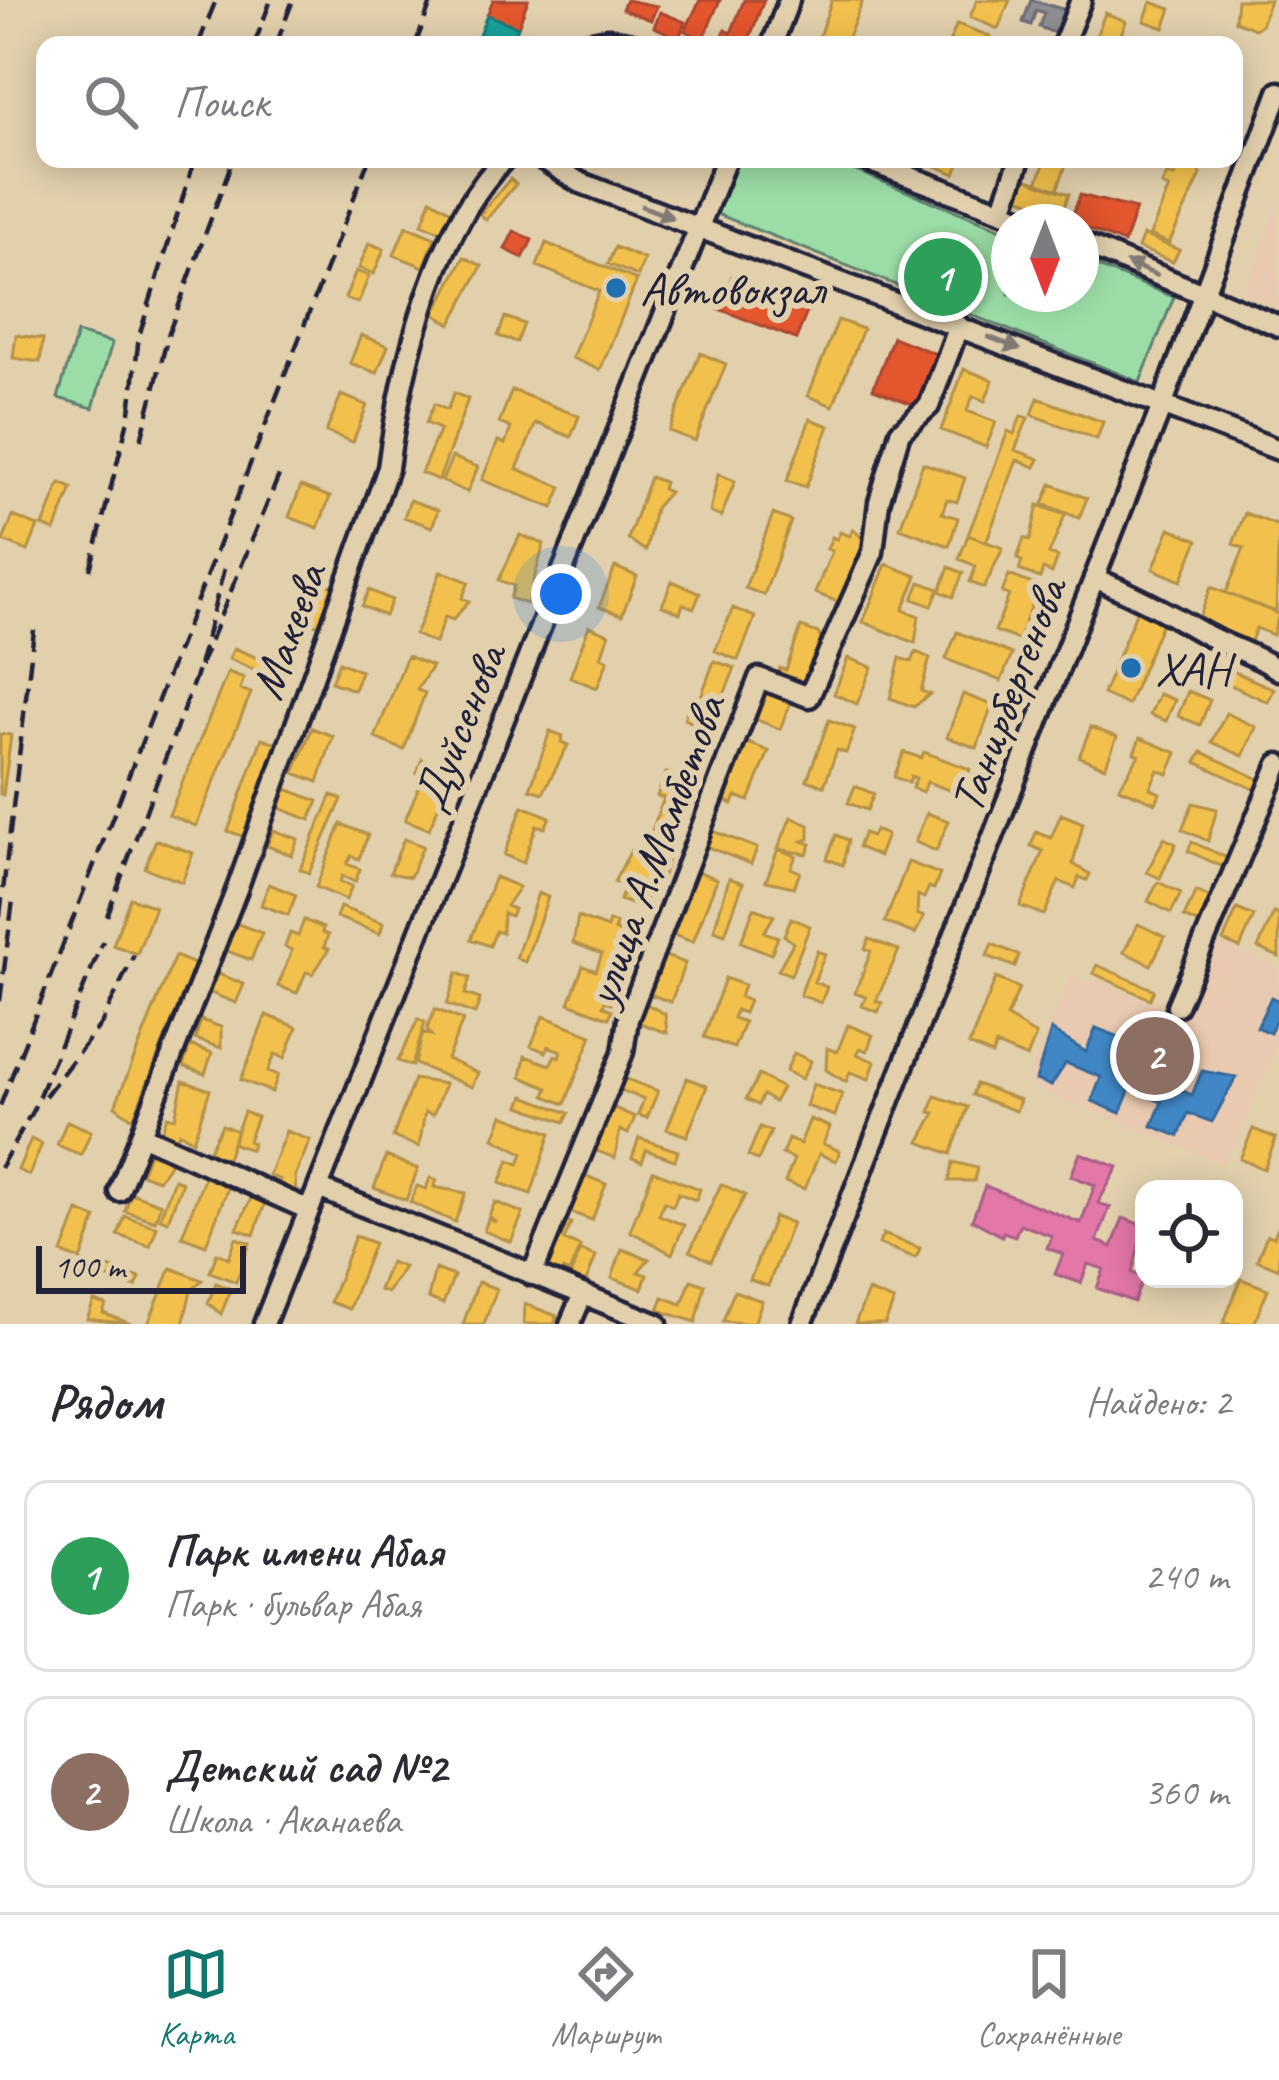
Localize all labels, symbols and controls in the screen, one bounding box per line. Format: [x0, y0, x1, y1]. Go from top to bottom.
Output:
search box [36, 36, 1243, 168]
icon: search [78, 69, 144, 135]
text: Поиск [174, 74, 269, 131]
one-way arrow [640, 204, 676, 223]
north arrow [991, 204, 1099, 312]
pin: 1 [904, 232, 982, 322]
place label: Автовокзал [640, 259, 828, 319]
one-way arrow [1124, 259, 1160, 278]
marker: Автовокзал [603, 275, 629, 301]
one-way arrow [986, 334, 1022, 353]
street label: Макеева [236, 553, 341, 707]
your location [531, 564, 591, 624]
street label: Танирбергенова [936, 566, 1081, 821]
street label: Дуйсенова [399, 632, 521, 819]
place label: ХАН [1155, 639, 1237, 699]
marker: ХАН [1118, 655, 1144, 681]
street label: улица А.Мамбетова [570, 684, 740, 1017]
pin: 2 [1116, 1011, 1194, 1101]
map controls [1135, 1180, 1243, 1288]
button: locate [1135, 1180, 1243, 1288]
scale bar [36, 1240, 246, 1293]
text: 100 m [54, 1246, 125, 1288]
text: Рядом [48, 1370, 162, 1434]
text: Найдено: 2 [1086, 1378, 1231, 1427]
text: Парк имени Абая [165, 1523, 443, 1580]
text: 1 [81, 1552, 99, 1601]
text: 240 m [1144, 1552, 1228, 1601]
text: Парк · бульвар Абая [165, 1580, 421, 1629]
text: Детский сад №2 [165, 1739, 447, 1796]
text: 2 [81, 1768, 99, 1817]
text: 360 m [1144, 1768, 1228, 1817]
text: Школа · Аканаева [165, 1796, 401, 1845]
tab: Карта [159, 1941, 234, 2055]
tab: Маршрут [551, 1941, 660, 2055]
tab: Сохранённые [977, 1941, 1120, 2055]

